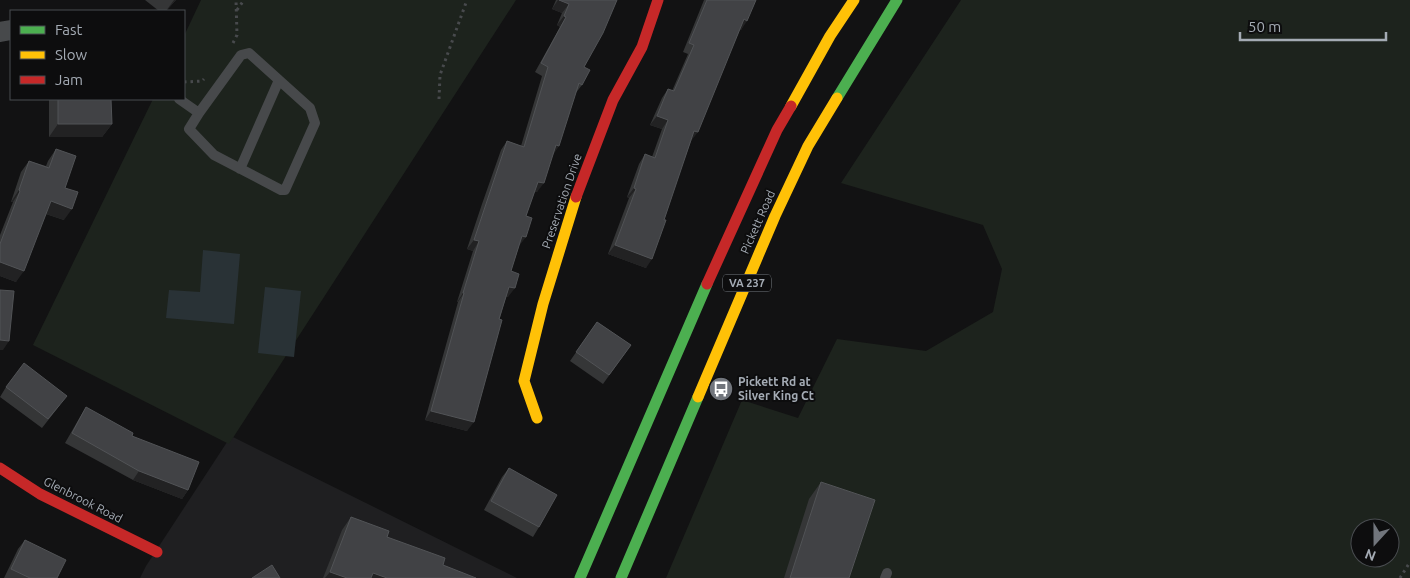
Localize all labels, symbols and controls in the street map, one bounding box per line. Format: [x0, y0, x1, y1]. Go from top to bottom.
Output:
legend [10, 10, 185, 100]
scale bar [1240, 10, 1386, 42]
text: 50 m [1248, 18, 1281, 35]
text: Fast [55, 21, 83, 38]
text: Slow [55, 46, 88, 63]
text: Jam [55, 71, 83, 88]
street label: Preservation Drive [539, 152, 584, 250]
street label: Pickett Road [738, 188, 777, 256]
road number: VA 237 [723, 274, 771, 292]
place label: Pickett Rd at Silver King Ct [738, 375, 814, 402]
bus stop icon: Pickett Rd at Silver King Ct [708, 376, 734, 402]
street label: Glenbrook Road [42, 474, 125, 525]
north arrow [1350, 518, 1400, 568]
text: N [1363, 546, 1378, 564]

